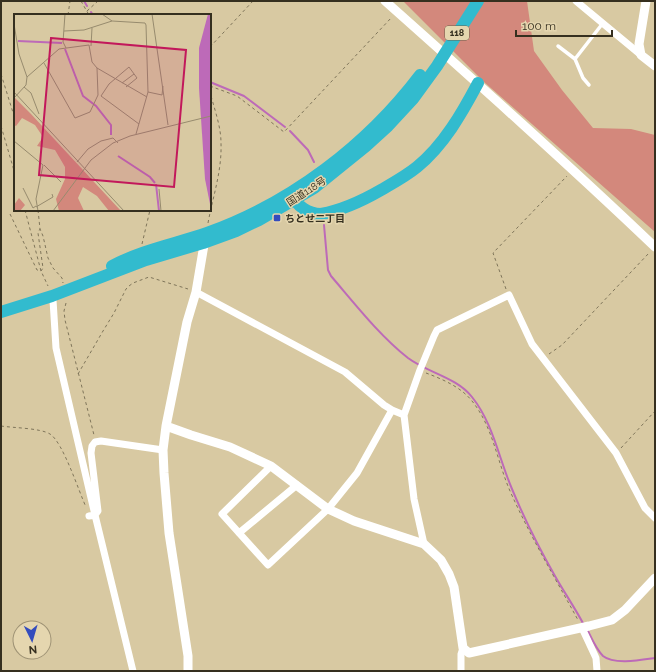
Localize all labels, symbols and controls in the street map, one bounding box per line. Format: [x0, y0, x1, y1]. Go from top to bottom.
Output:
scale bar [516, 12, 612, 38]
inset map [14, 14, 211, 211]
text: 100 m [522, 19, 556, 33]
road number: 118 [445, 26, 469, 40]
street label: 国道118号 [285, 175, 328, 208]
marker: ちとせ二丁目 [272, 213, 282, 223]
place label: ちとせ二丁目 [285, 213, 345, 224]
north arrow [12, 620, 52, 660]
text: N [28, 643, 38, 656]

